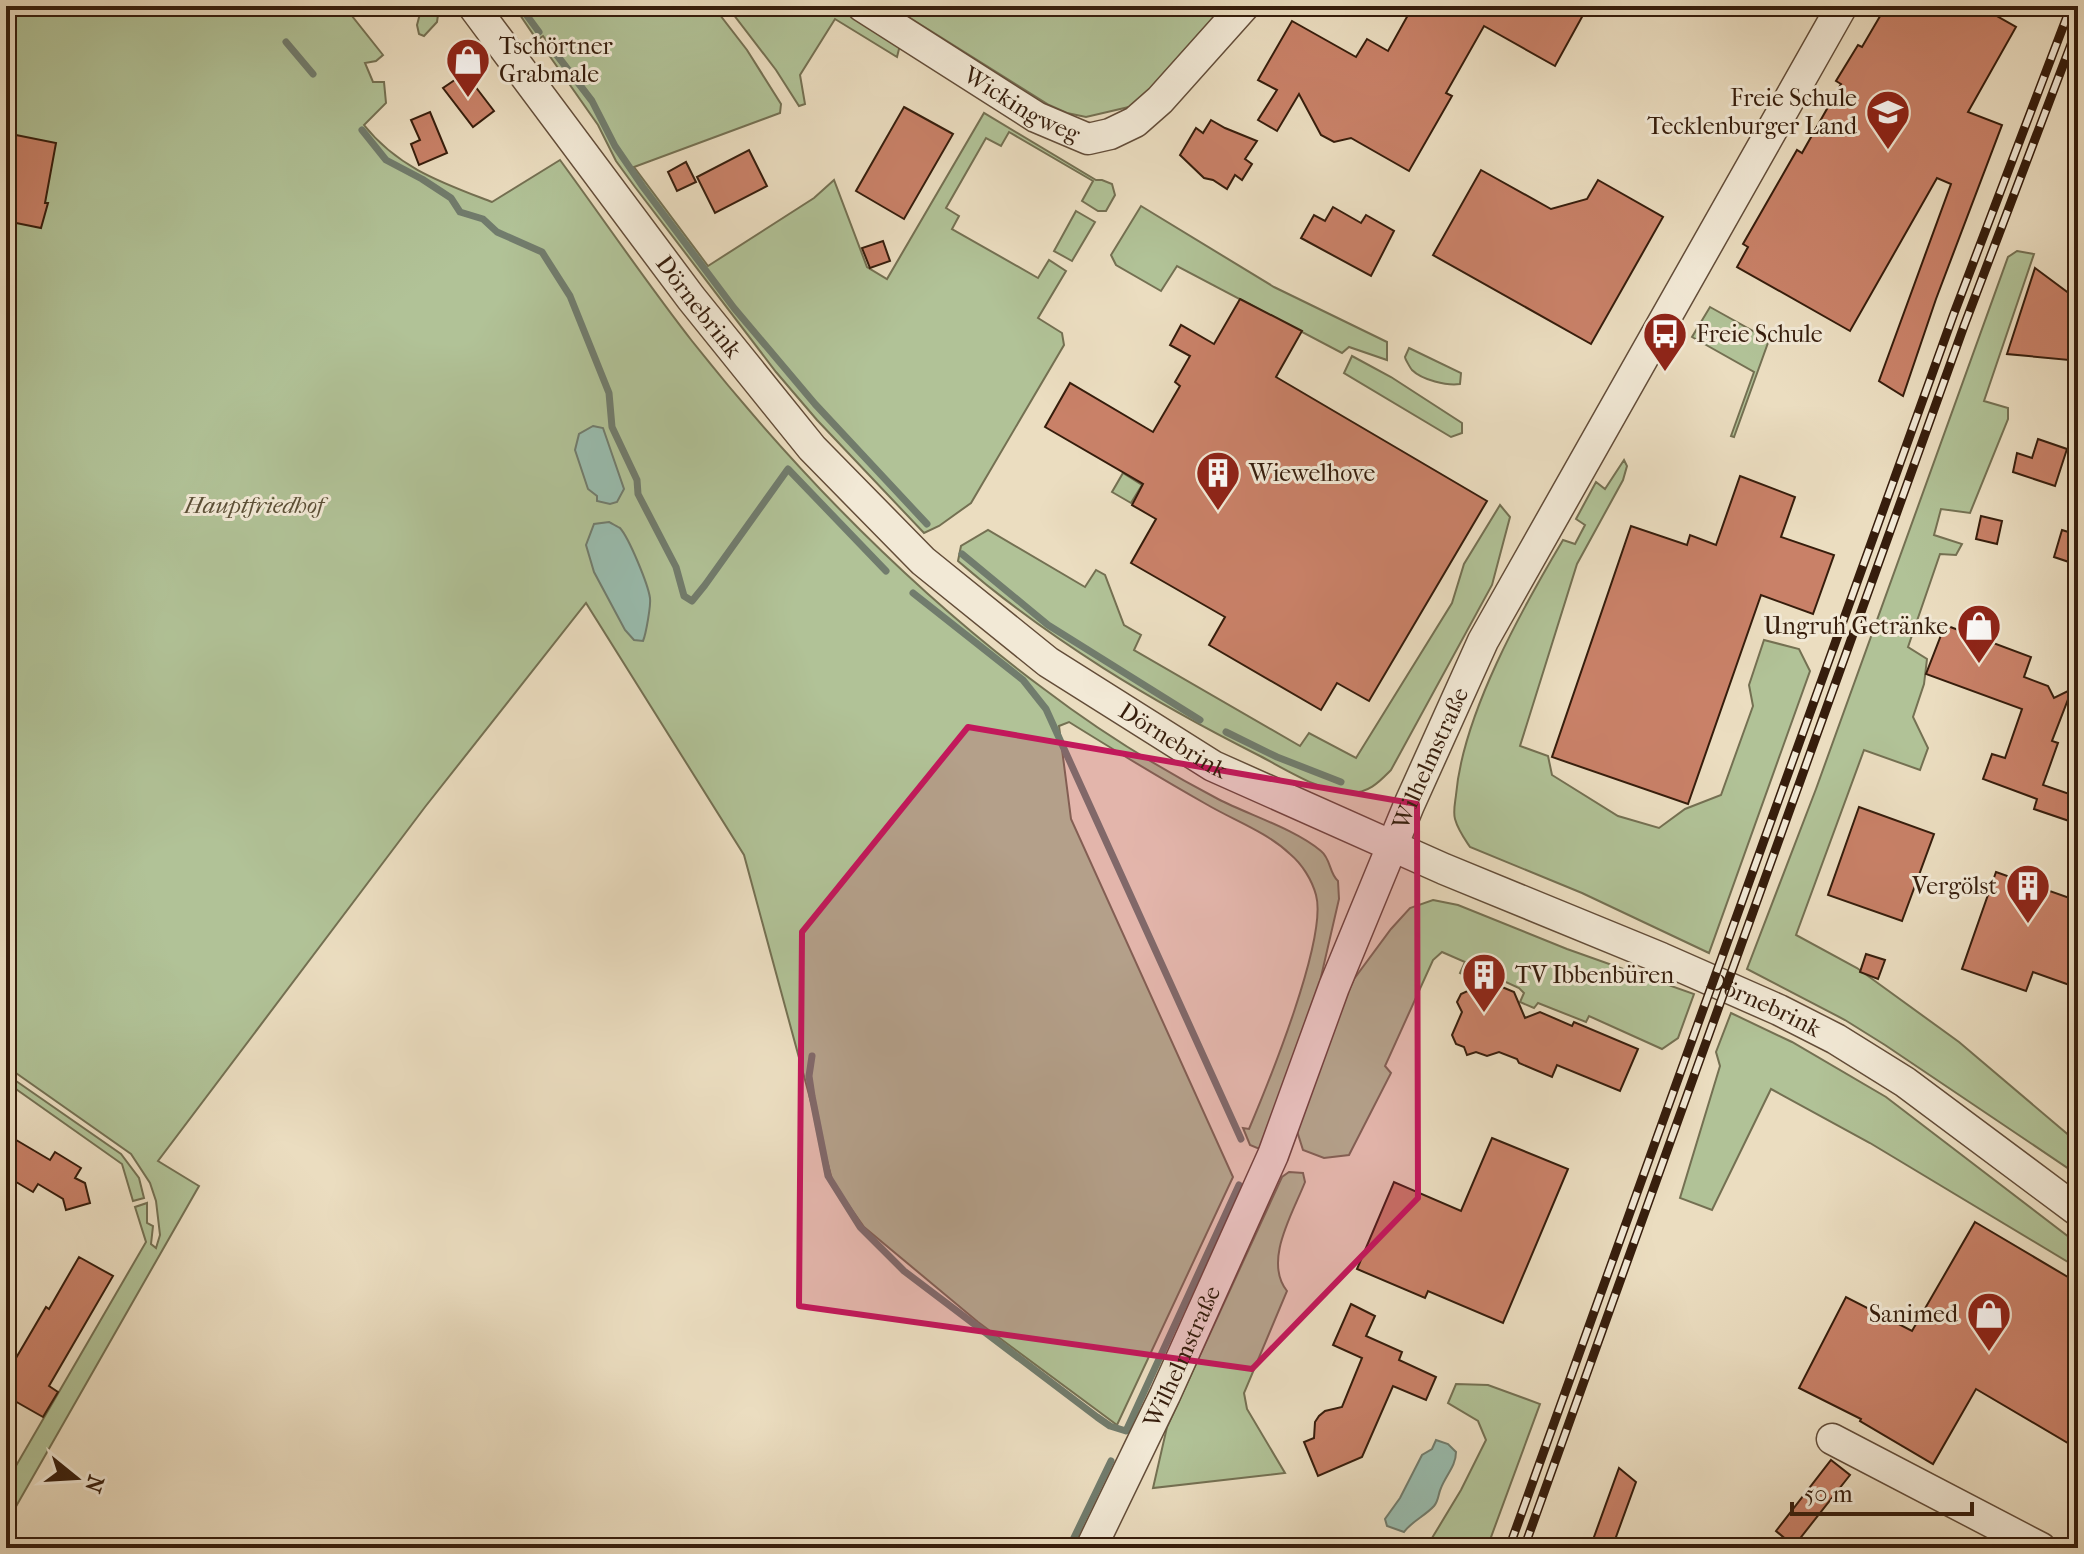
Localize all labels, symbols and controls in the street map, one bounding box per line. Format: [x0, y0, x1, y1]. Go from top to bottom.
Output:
place label: Tschörtner Grabmale [499, 32, 614, 88]
shop icon: Tschörtner Grabmale [444, 36, 492, 99]
street label: Wickingweg [957, 60, 1085, 148]
place label: Freie Schule Tecklenburger Land [1647, 84, 1858, 140]
school or university icon: Freie Schule Tecklenburger Land [1864, 88, 1912, 151]
street label: Dörnebrink [650, 250, 748, 364]
bus stop icon: Freie Schule [1641, 310, 1689, 373]
place label: Freie Schule [1696, 320, 1823, 348]
building icon: Wiewelhove [1194, 449, 1242, 512]
place label: Wiewelhove [1248, 459, 1375, 487]
park label: Hauptfriedhof [183, 491, 329, 519]
shop icon: Ungruh Getränke [1955, 602, 2003, 665]
place label: Ungruh Getränke [1763, 612, 1948, 640]
street label: Wilhelmstraße [1386, 683, 1474, 834]
street label: Dörnebrink [1114, 696, 1232, 785]
building icon: Vergölst [2004, 862, 2052, 925]
place label: Vergölst [1911, 872, 1997, 900]
building icon: TV Ibbenbüren [1460, 951, 1508, 1014]
place label: TV Ibbenbüren [1515, 961, 1674, 989]
street label: Dörnebrink [1703, 966, 1826, 1043]
street label: Wilhelmstraße [1137, 1281, 1226, 1433]
shop icon: Sanimed [1965, 1290, 2013, 1353]
place label: Sanimed [1869, 1300, 1959, 1328]
north arrow [36, 1438, 116, 1518]
scale bar [1792, 1466, 1972, 1516]
text: N [79, 1472, 109, 1496]
text: 50 m [1804, 1480, 1853, 1508]

